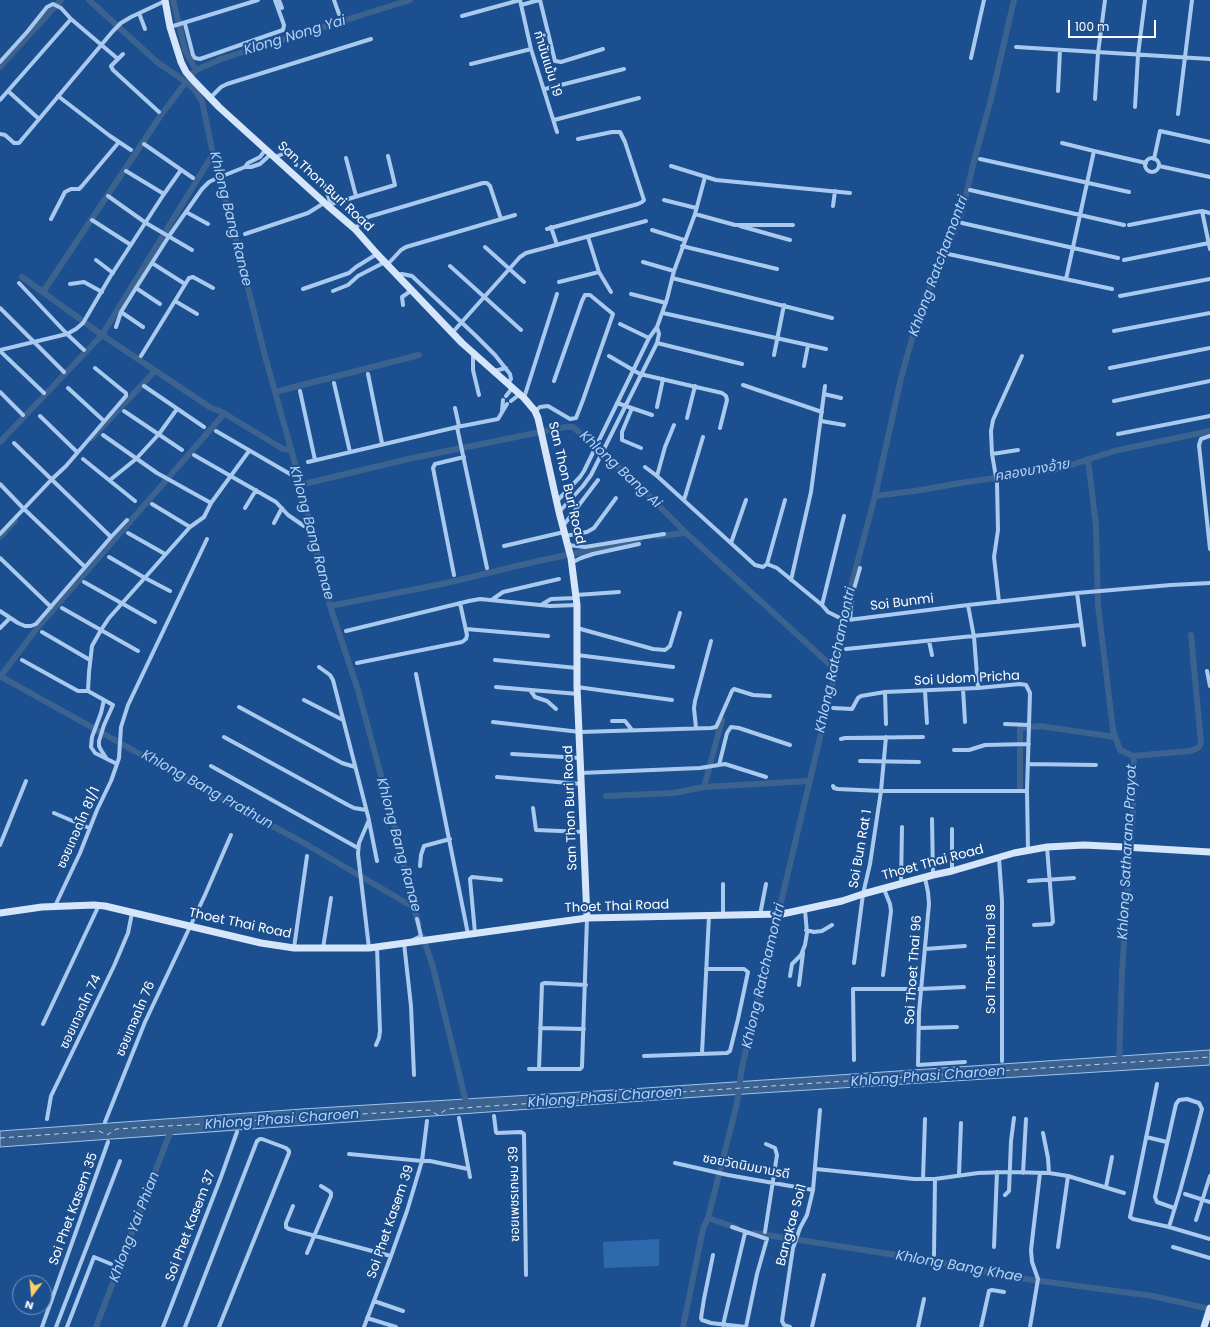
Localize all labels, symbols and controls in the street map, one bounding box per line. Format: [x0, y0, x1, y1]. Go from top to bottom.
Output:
water label: Klong Nong Yai [242, 12, 348, 60]
scale bar [1070, 12, 1158, 38]
text: 100 m [1075, 18, 1109, 35]
street label: กำนันแม้น 19 [530, 29, 564, 99]
street label: San Thon Buri Road [274, 139, 376, 235]
water label: Khlong Bang Ranae [205, 150, 255, 288]
water label: Khlong Ratchamontri [906, 193, 972, 339]
street label: San Thon Buri Road [544, 420, 588, 546]
water label: Khlong Bang Ai [576, 428, 664, 512]
water label: คลองบางอ้าย [993, 456, 1071, 486]
water label: Khlong Bang Ranae [285, 464, 337, 602]
water label: Khlong Ratchamontri [812, 586, 860, 734]
street label: Soi Bunmi [869, 591, 935, 615]
street label: Soi Udom Pricha [914, 668, 1020, 690]
street label: San Thon Buri Road [561, 745, 581, 871]
water label: Khlong Bang Prathun [138, 747, 276, 833]
water label: Khlong Satharana Prayot [1115, 764, 1141, 940]
water label: Khlong Bang Ranae [372, 776, 424, 914]
street label: ซอยเทอดไท 81/1 [54, 785, 104, 871]
street label: Soi Bun Rat 1 [846, 808, 876, 890]
street label: Thoet Thai Road [880, 842, 986, 884]
street label: Thoet Thai Road [564, 897, 670, 917]
water label: Khlong Ratchamontri [739, 902, 789, 1050]
street label: Soi Thoet Thai 98 [984, 904, 1000, 1014]
street label: Thoet Thai Road [187, 906, 293, 942]
street label: Soi Thoet Thai 96 [902, 915, 926, 1025]
street label: ซอยเทอดไท 74 [57, 972, 105, 1052]
street label: ซอยเทอดไท 76 [113, 979, 159, 1059]
water label: Khlong Phasi Charoen [850, 1063, 1006, 1091]
water label: Khlong Phasi Charoen [527, 1084, 683, 1112]
water label: Khlong Phasi Charoen [204, 1106, 360, 1134]
street label: ซอยเพชรเกษม 39 [506, 1146, 524, 1242]
street label: Soi Phet Kasem 35 [46, 1150, 102, 1268]
street label: ซอยวัดนิมมานรดี [701, 1151, 791, 1183]
street label: Soi Phet Kasem 39 [364, 1163, 418, 1281]
street label: Soi Phet Kasem 37 [163, 1168, 219, 1284]
water label: Khlong Yai Phian [106, 1170, 164, 1284]
street label: Bangkae Soi1 [774, 1182, 810, 1268]
water label: Khlong Bang Khae [894, 1248, 1024, 1286]
north arrow [12, 1275, 52, 1315]
text: N [23, 1297, 35, 1314]

